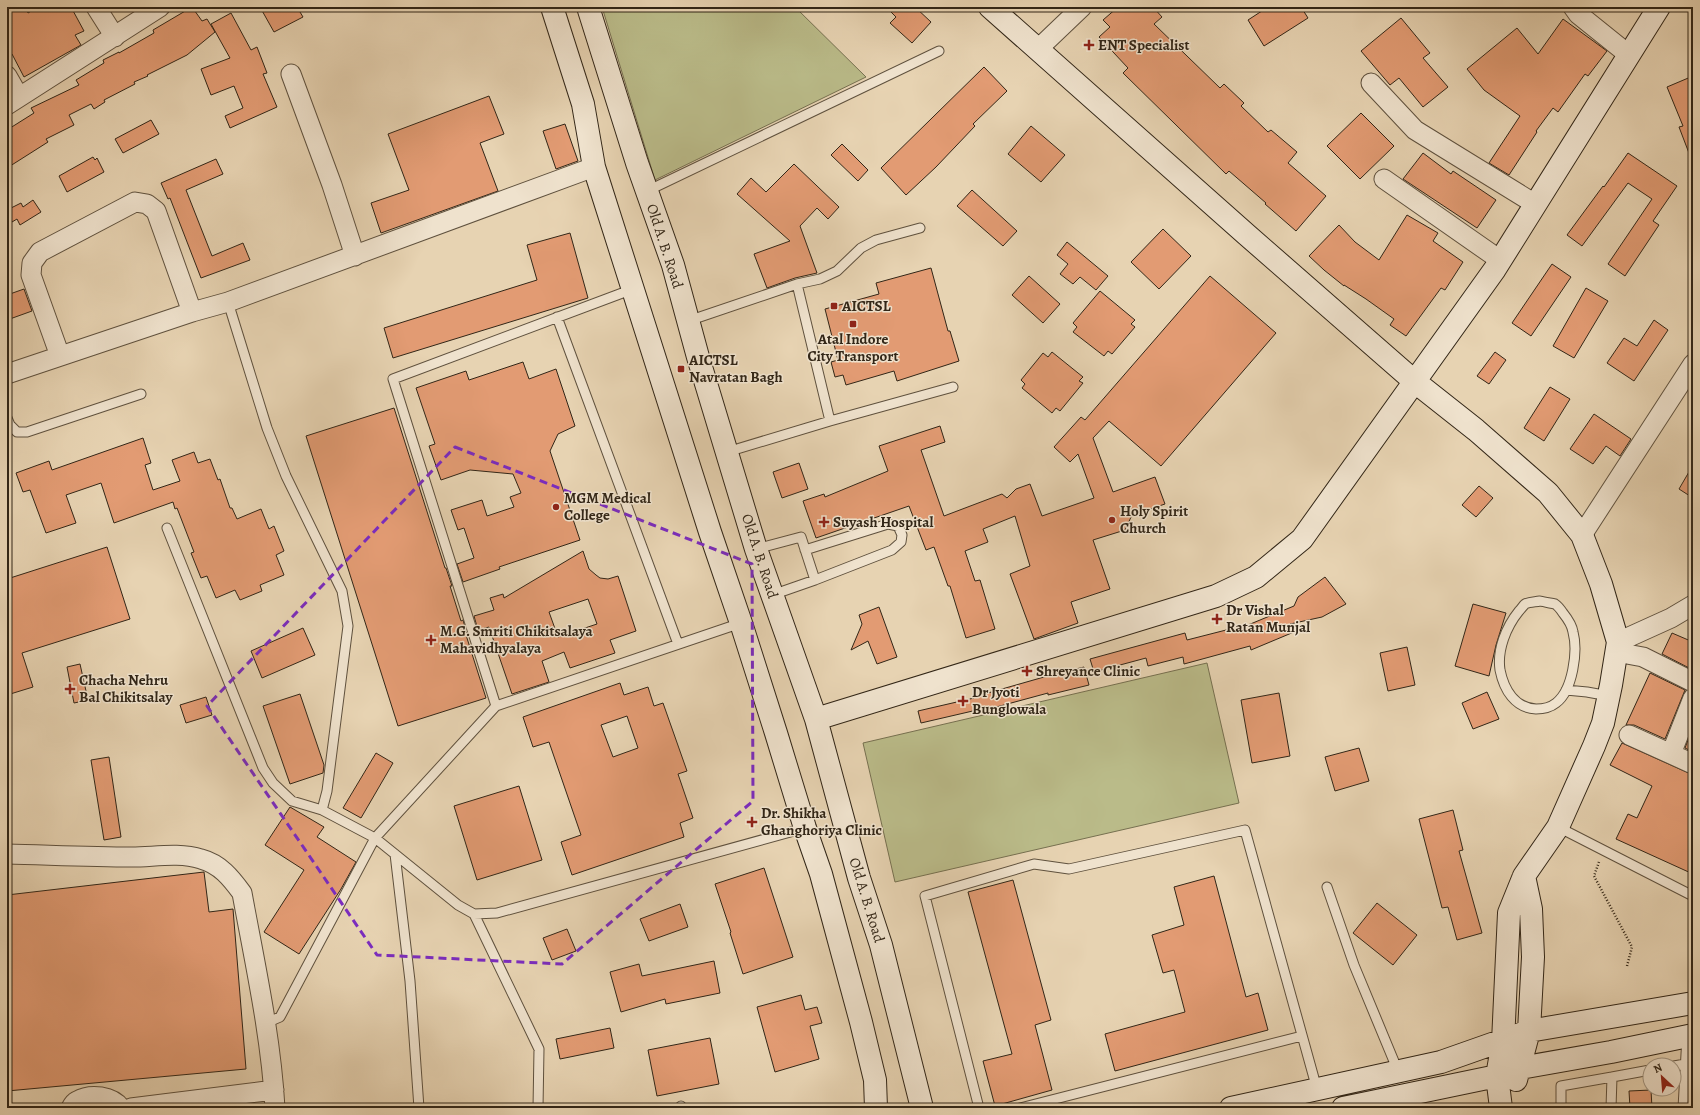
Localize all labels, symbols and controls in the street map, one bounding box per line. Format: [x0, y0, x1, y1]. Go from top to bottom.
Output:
place label: ENT Specialist [1098, 35, 1189, 55]
marker: ENT Specialist [1083, 39, 1095, 51]
street label: Old A. B. Road [642, 201, 688, 292]
place label: AICTSL [841, 296, 891, 316]
marker: AICTSL [829, 301, 839, 311]
marker: Atal Indore City Transport [848, 319, 858, 329]
place label: Atal Indore City Transport [807, 329, 899, 366]
place label: AICTSL Navratan Bagh [688, 350, 783, 387]
marker: AICTSL Navratan Bagh [676, 364, 686, 374]
place label: MGM Medical College [564, 488, 651, 525]
place label: Holy Spirit Church [1120, 501, 1188, 538]
marker: MGM Medical College [551, 502, 561, 512]
street label: Old A. B. Road [737, 511, 783, 602]
place label: Suyash Hospital [833, 512, 934, 532]
marker: Holy Spirit Church [1107, 515, 1117, 525]
marker: Suyash Hospital [818, 516, 830, 528]
place label: Dr Vishal Ratan Munjal [1226, 600, 1310, 637]
marker: Dr Vishal Ratan Munjal [1211, 613, 1223, 625]
place label: M.G. Smriti Chikitsalaya Mahavidhyalaya [440, 621, 593, 658]
marker: M.G. Smriti Chikitsalaya Mahavidhyalaya [425, 634, 437, 646]
place label: Shreyance Clinic [1036, 661, 1140, 681]
marker: Shreyance Clinic [1021, 665, 1033, 677]
place label: Chacha Nehru Bal Chikitsalay [79, 670, 173, 707]
place label: Dr Jyoti Bunglowala [972, 682, 1047, 719]
marker: Chacha Nehru Bal Chikitsalay [64, 683, 76, 695]
marker: Dr Jyoti Bunglowala [957, 695, 969, 707]
place label: Dr. Shikha Ghanghoriya Clinic [761, 803, 882, 840]
marker: Dr. Shikha Ghanghoriya Clinic [746, 816, 758, 828]
street label: Old A. B. Road [845, 855, 890, 946]
north arrow [1642, 1057, 1682, 1097]
text: N [1651, 1060, 1665, 1077]

